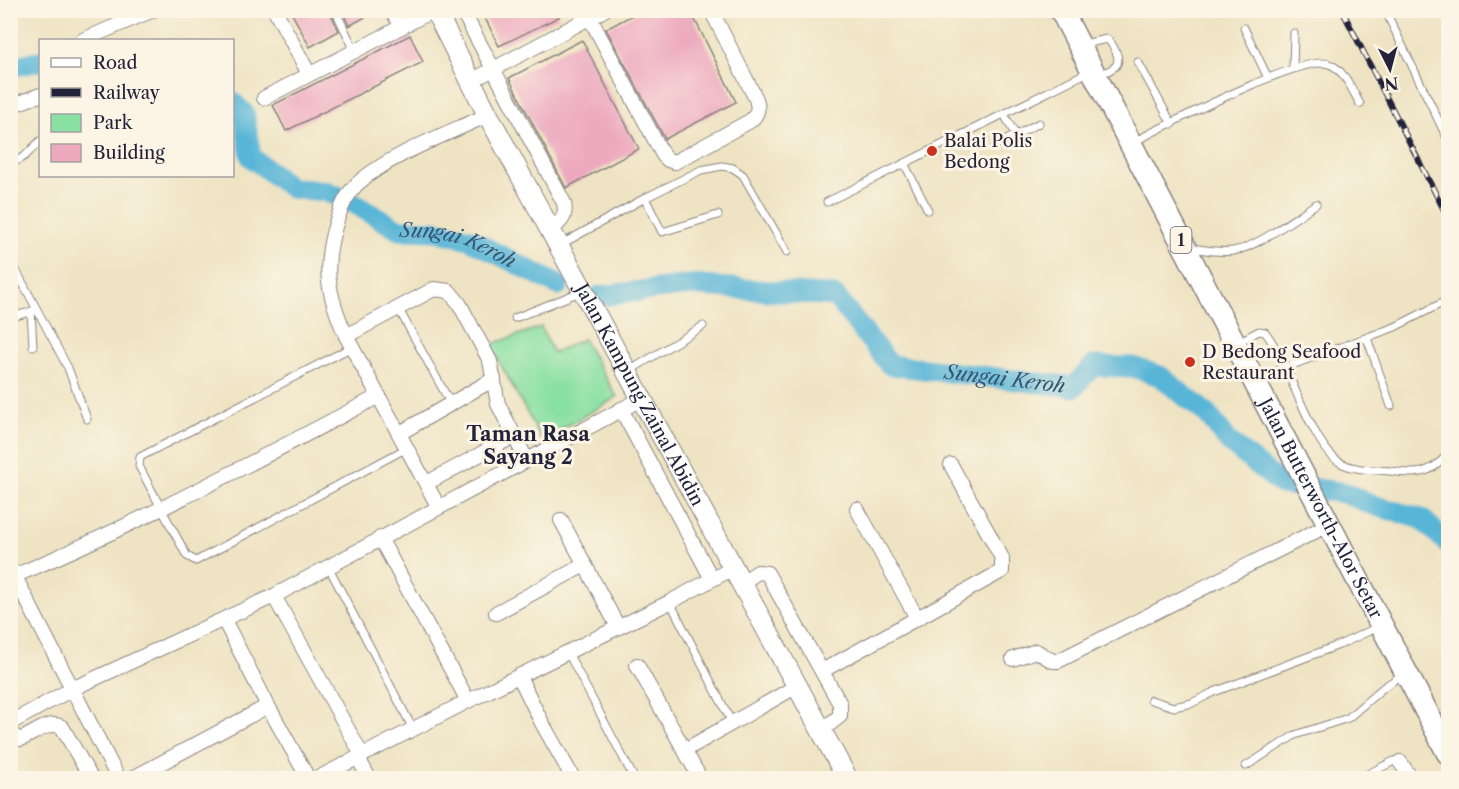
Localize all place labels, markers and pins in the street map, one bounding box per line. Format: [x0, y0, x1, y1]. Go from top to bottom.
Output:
place label: Balai Polis Bedong [944, 130, 1032, 173]
marker: Balai Polis Bedong [925, 144, 939, 158]
place label: D Bedong Seafood Restaurant [1202, 341, 1361, 384]
marker: D Bedong Seafood Restaurant [1183, 355, 1197, 369]

